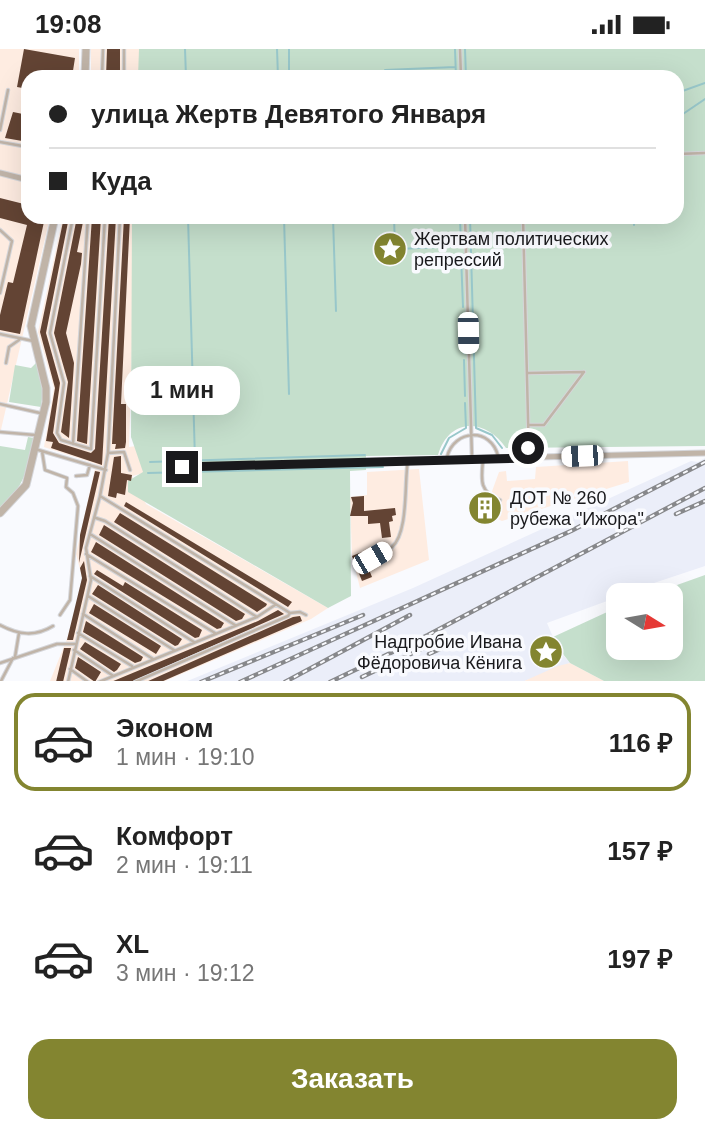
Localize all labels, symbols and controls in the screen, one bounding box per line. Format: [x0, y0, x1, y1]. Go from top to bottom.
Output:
text: 19:08 [35, 9, 102, 39]
text: улица Жертв Девятого Января [91, 99, 486, 129]
text: Куда [91, 166, 152, 196]
place label: Жертвам политических репрессий [414, 229, 609, 270]
place icon: Жертвам политических репрессий [371, 230, 409, 268]
car [458, 312, 479, 354]
callout: 1 мин [124, 365, 240, 415]
text: 1 мин [150, 377, 214, 403]
route start [512, 432, 544, 464]
car [561, 445, 604, 467]
route end [166, 451, 198, 483]
place label: ДОТ № 260 рубежа "Ижора" [510, 488, 644, 529]
building icon: ДОТ № 260 рубежа "Ижора" [466, 489, 504, 527]
car [349, 538, 396, 578]
north arrow [606, 583, 682, 660]
map controls [606, 583, 683, 660]
place label: Надгробие Ивана Фёдоровича Кёнига [357, 632, 523, 673]
place icon: Надгробие Ивана Фёдоровича Кёнига [527, 633, 565, 671]
icon: car [32, 711, 95, 774]
text: Эконом [116, 713, 214, 743]
text: 116 ₽ [609, 728, 673, 758]
text: 1 мин · 19:10 [116, 744, 255, 770]
icon: car [32, 819, 95, 882]
text: Комфорт [116, 821, 233, 851]
text: 157 ₽ [607, 836, 673, 866]
text: 2 мин · 19:11 [116, 852, 253, 878]
icon: car [32, 927, 95, 990]
text: XL [116, 929, 149, 959]
text: 197 ₽ [607, 944, 673, 974]
text: 3 мин · 19:12 [116, 960, 255, 986]
button: Заказать [28, 1039, 677, 1119]

